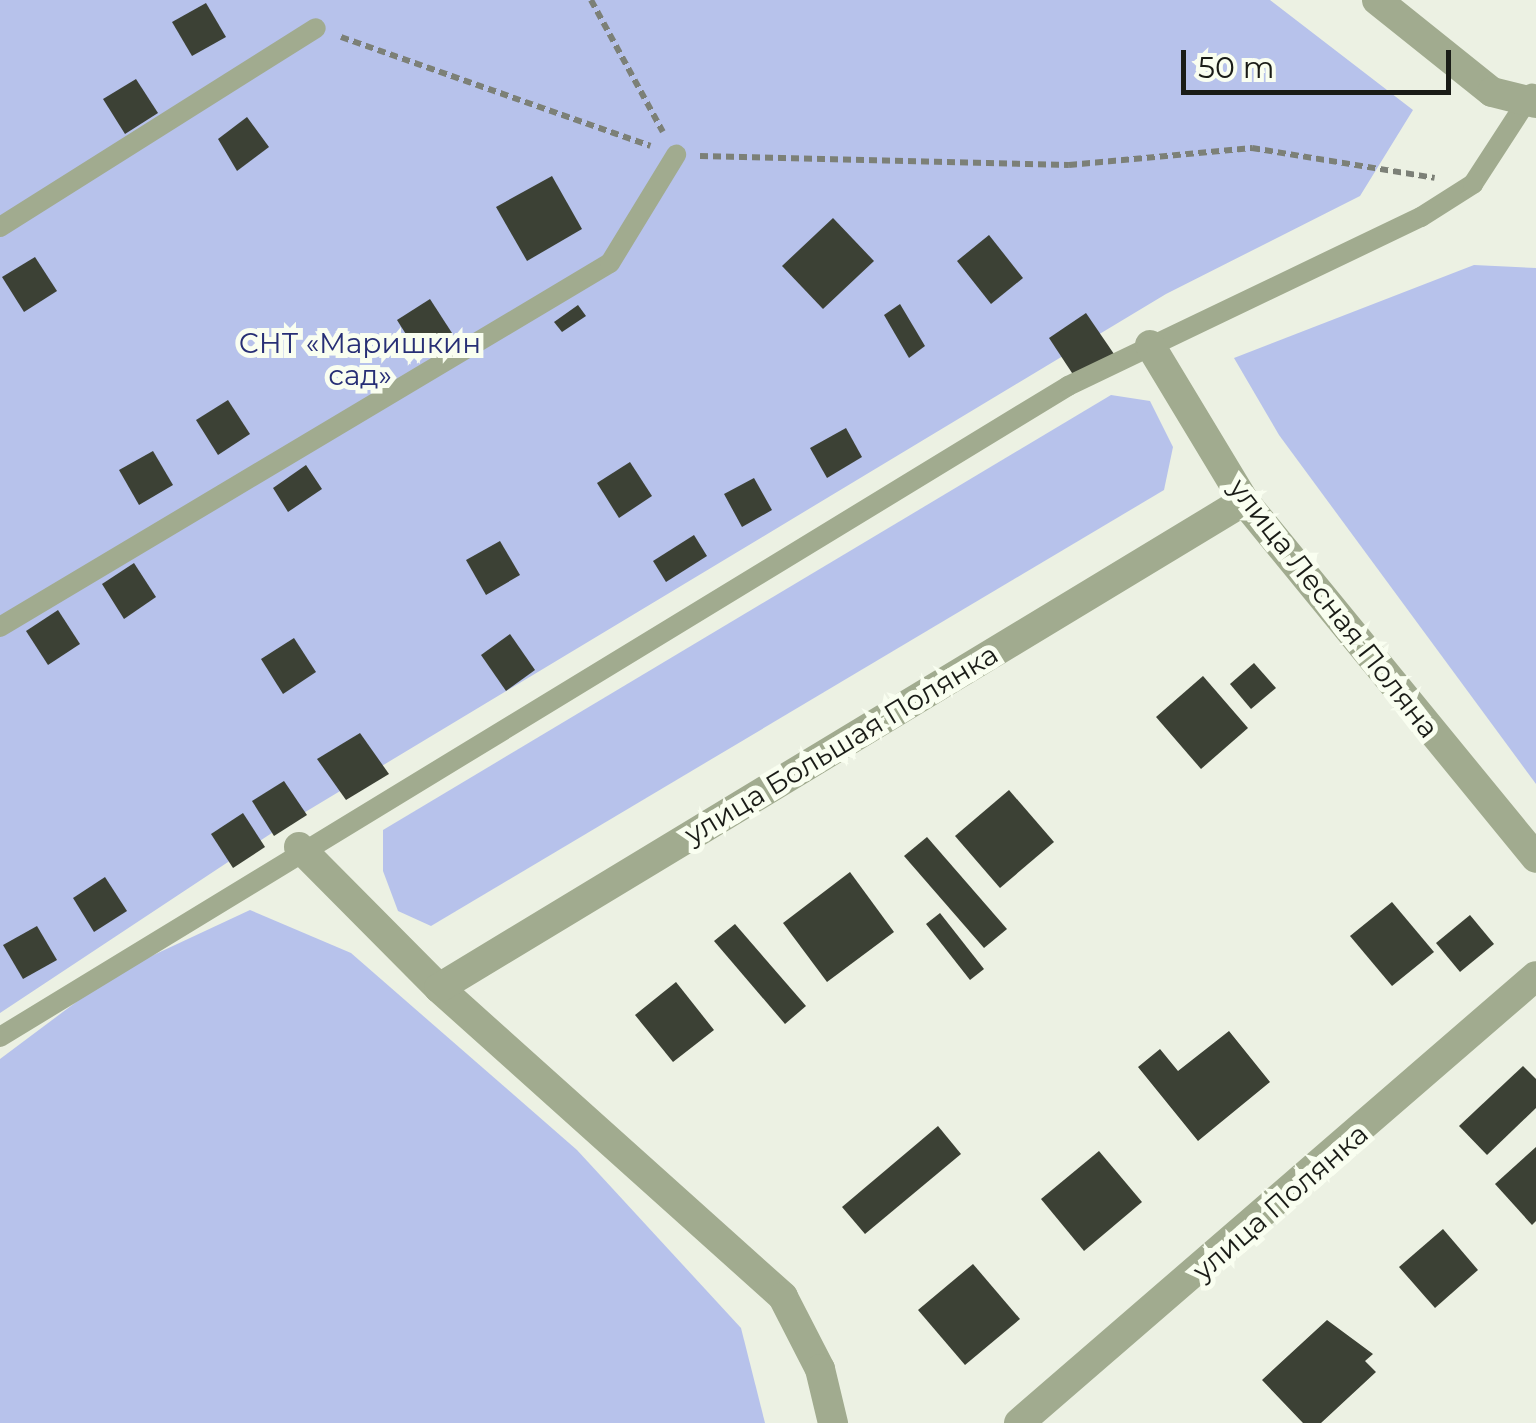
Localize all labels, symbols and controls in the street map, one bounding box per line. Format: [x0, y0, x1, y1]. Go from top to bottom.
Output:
scale bar [1186, 30, 1456, 92]
text: 50 m [1198, 49, 1275, 86]
park label: СНТ «Маришкин сад» [239, 326, 481, 392]
street label: улица Лесная Поляна [1222, 472, 1446, 744]
street label: улица Большая Полянка [678, 637, 1004, 851]
street label: улица Полянка [1185, 1117, 1375, 1287]

